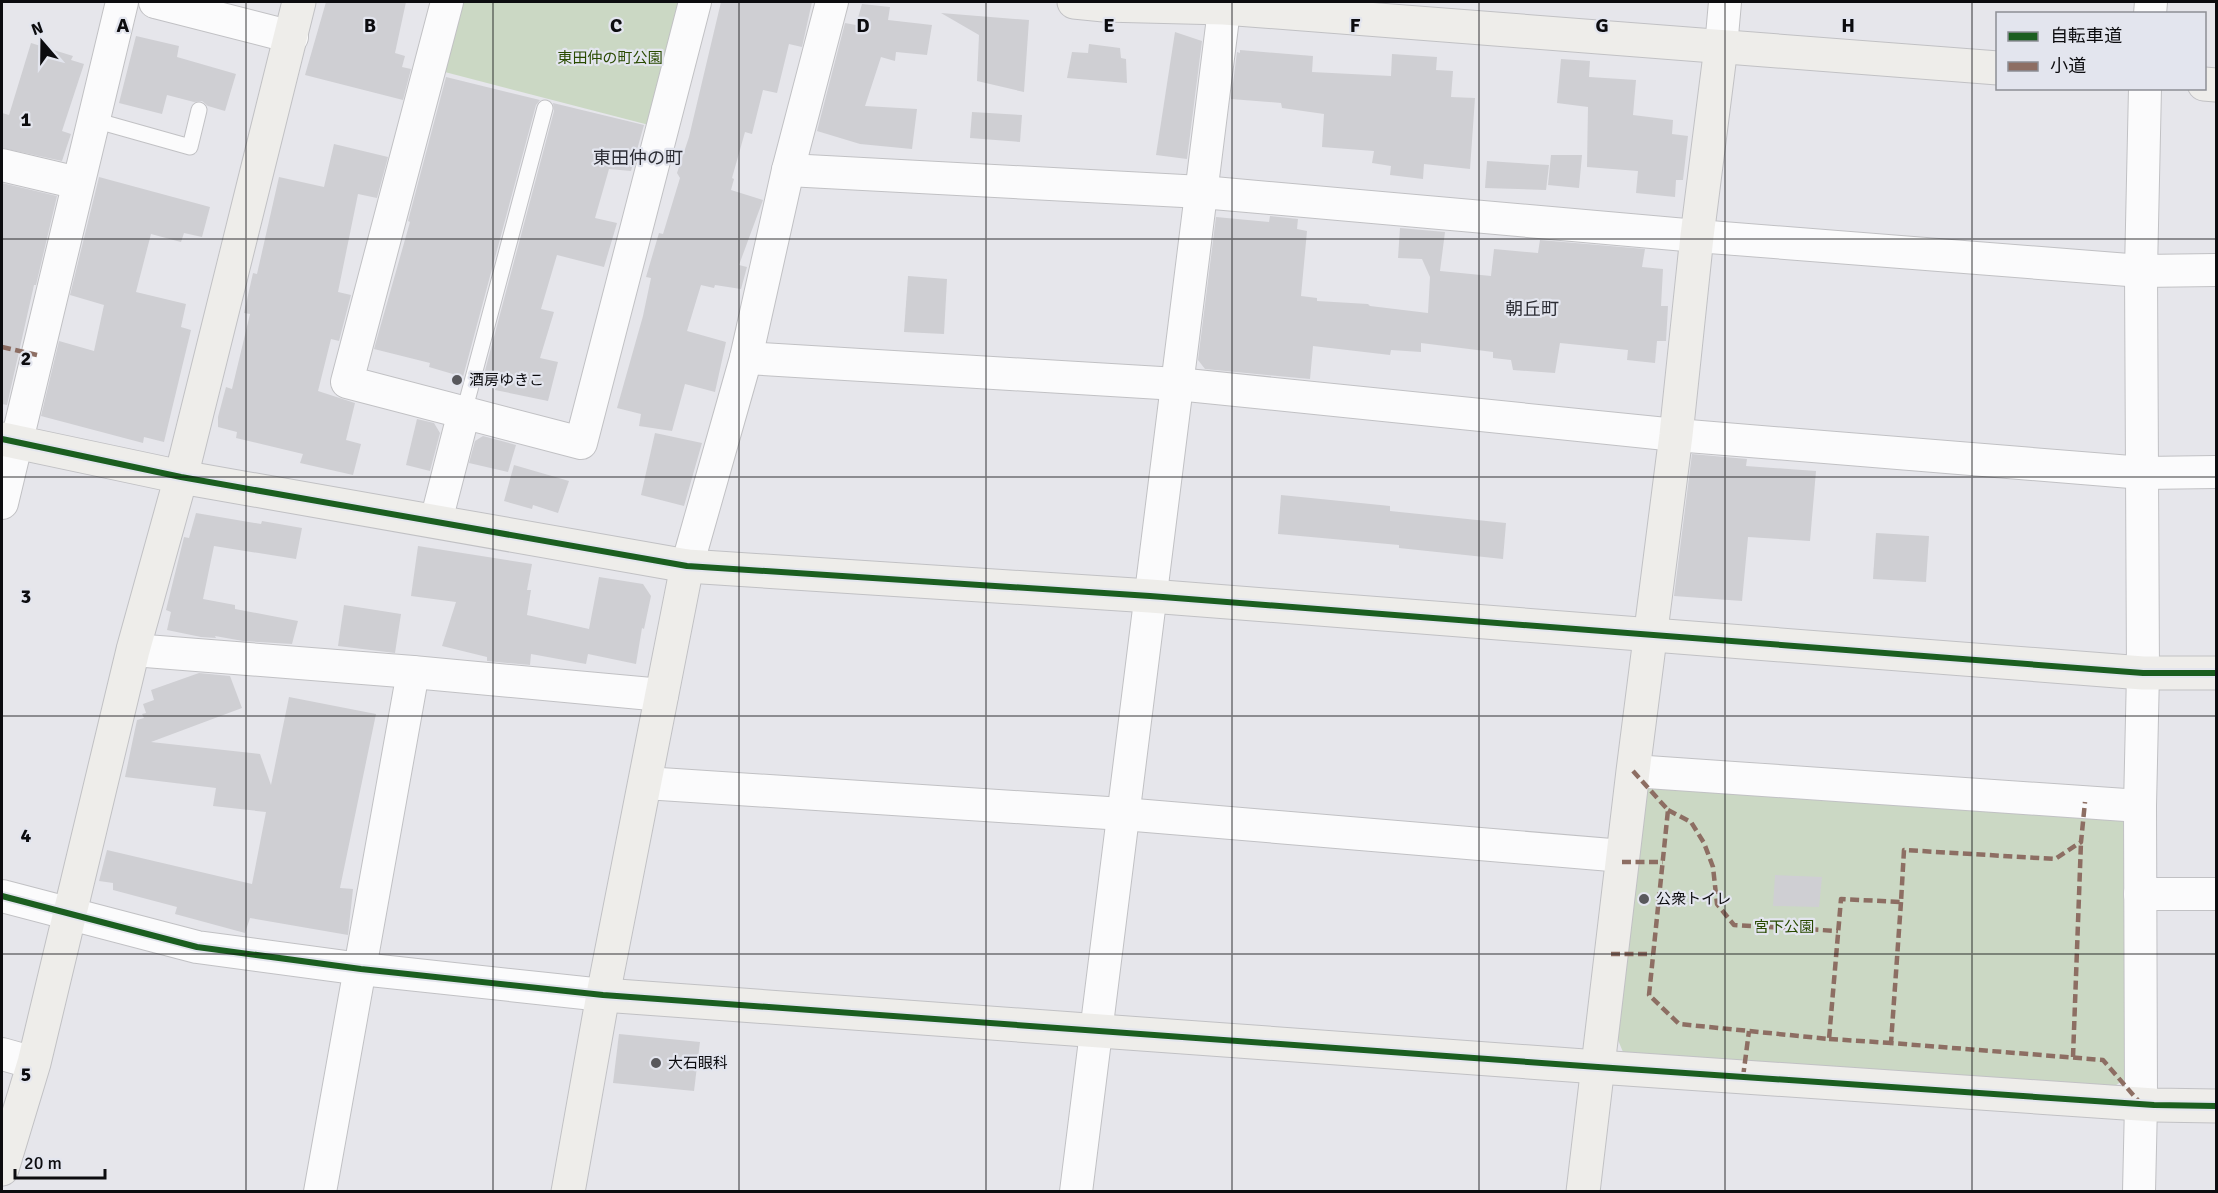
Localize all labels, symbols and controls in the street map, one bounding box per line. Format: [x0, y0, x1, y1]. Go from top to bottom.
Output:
north arrow [12, 12, 72, 72]
legend [1996, 12, 2206, 90]
text: A [117, 13, 130, 38]
text: B [364, 13, 376, 38]
text: C [610, 13, 622, 38]
text: D [856, 13, 870, 38]
text: E [1103, 13, 1115, 38]
text: F [1350, 13, 1361, 38]
text: G [1595, 13, 1609, 38]
text: H [1841, 13, 1855, 38]
text: N [29, 18, 46, 40]
text: 自転車道 [2050, 25, 2122, 47]
park label: 東田仲の町公園 [557, 49, 663, 67]
text: 小道 [2050, 55, 2086, 77]
text: 1 [21, 107, 32, 132]
district label: 東田仲の町 [593, 147, 683, 169]
district label: 朝丘町 [1505, 298, 1559, 320]
text: 2 [21, 346, 31, 371]
place label: 酒房ゆきこ [469, 371, 544, 389]
marker: 酒房ゆきこ [450, 373, 464, 387]
text: 3 [21, 584, 31, 609]
text: 4 [21, 823, 32, 848]
place label: 公衆トイレ [1656, 890, 1731, 908]
marker: 公衆トイレ [1637, 892, 1651, 906]
park label: 宮下公園 [1754, 918, 1814, 936]
place label: 大石眼科 [668, 1054, 728, 1072]
marker: 大石眼科 [649, 1056, 663, 1070]
text: 5 [21, 1062, 31, 1087]
scale bar [15, 1142, 105, 1180]
text: 20 m [24, 1152, 62, 1174]

